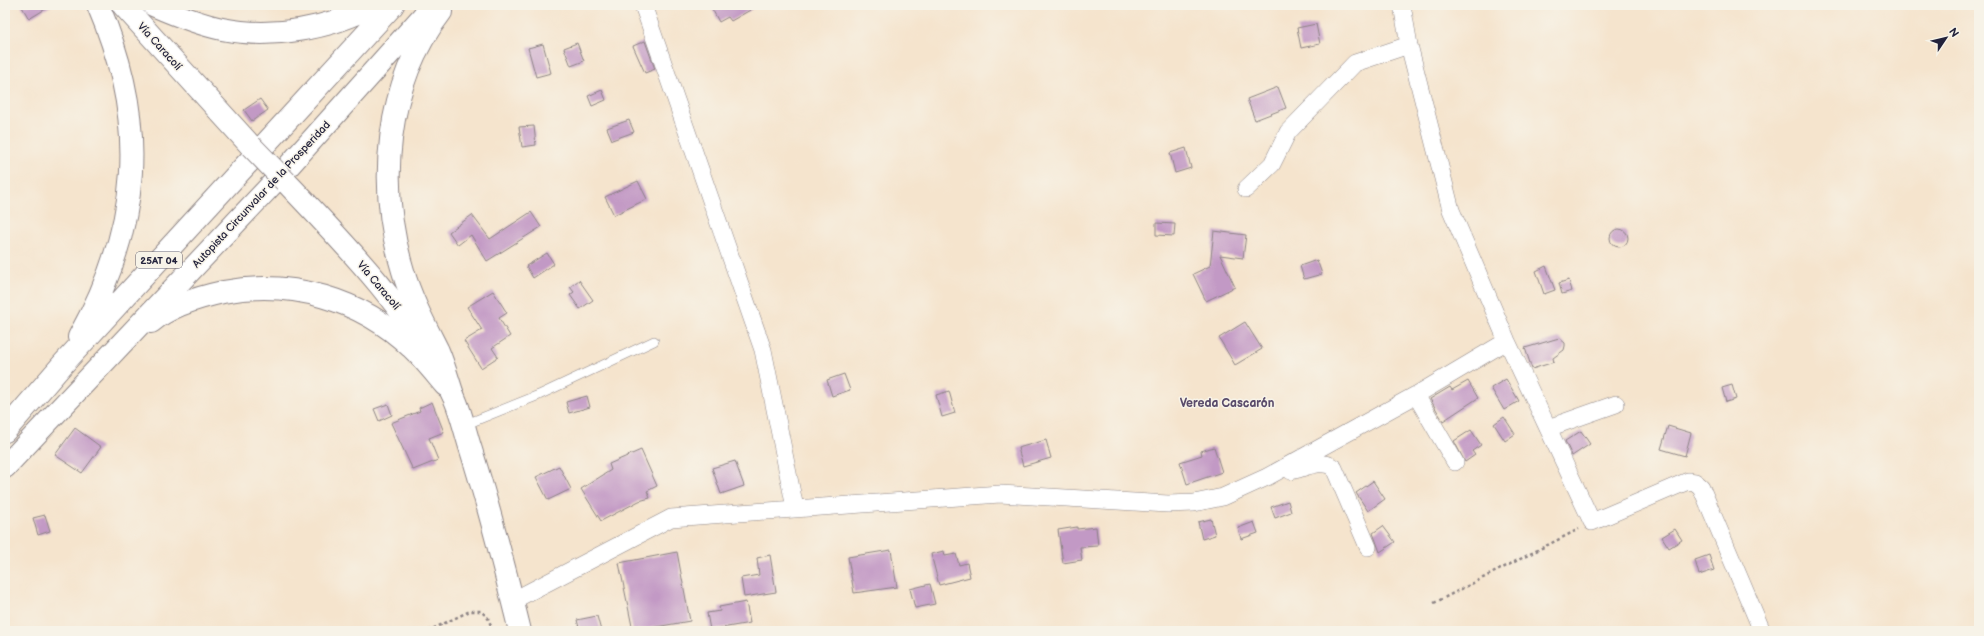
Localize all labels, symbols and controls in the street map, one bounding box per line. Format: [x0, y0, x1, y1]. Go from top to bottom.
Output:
north arrow [1926, 18, 1966, 58]
street label: Vía Caracolí [135, 20, 185, 73]
text: N [1946, 25, 1961, 40]
street label: Autopista Circunvalar de la Prosperidad [190, 118, 333, 270]
road number: 25AT 04 [136, 252, 182, 268]
street label: Vía Caracolí [354, 258, 403, 313]
district label: Vereda Cascarón [1180, 396, 1275, 411]

